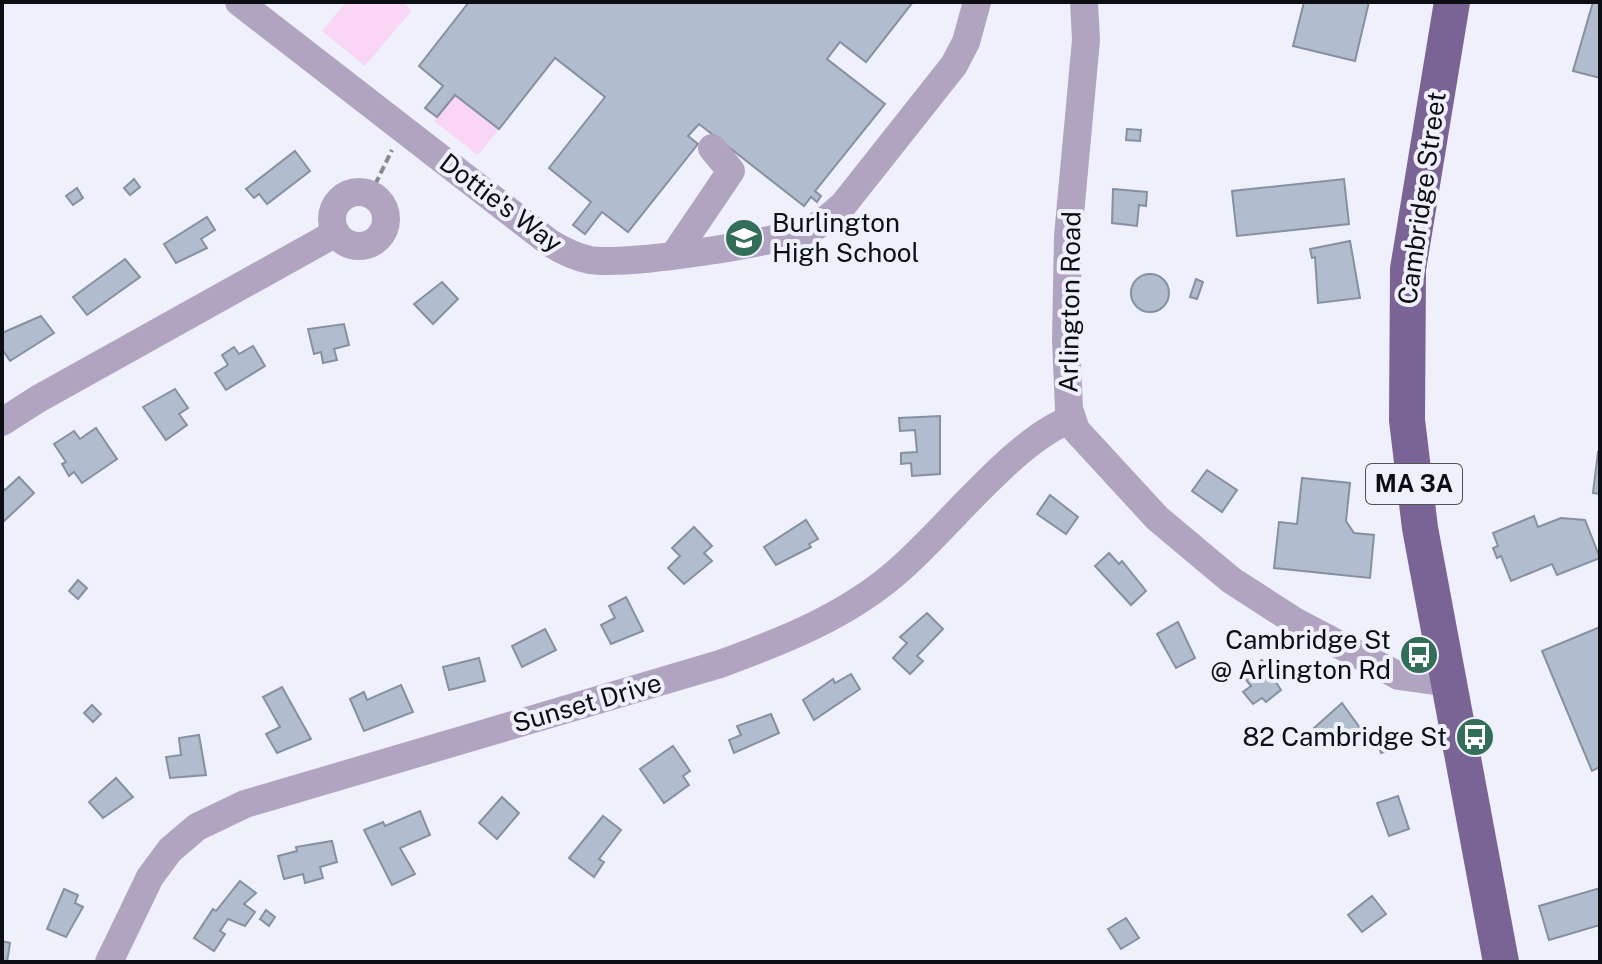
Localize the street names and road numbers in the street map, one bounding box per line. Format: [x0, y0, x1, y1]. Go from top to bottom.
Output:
street label: Cambridge Street [1391, 89, 1452, 306]
street label: Dottie's Way [434, 147, 569, 259]
street label: Arlington Road [1052, 211, 1087, 393]
road number: MA 3A [1366, 464, 1462, 504]
street label: Sunset Drive [509, 666, 665, 739]

